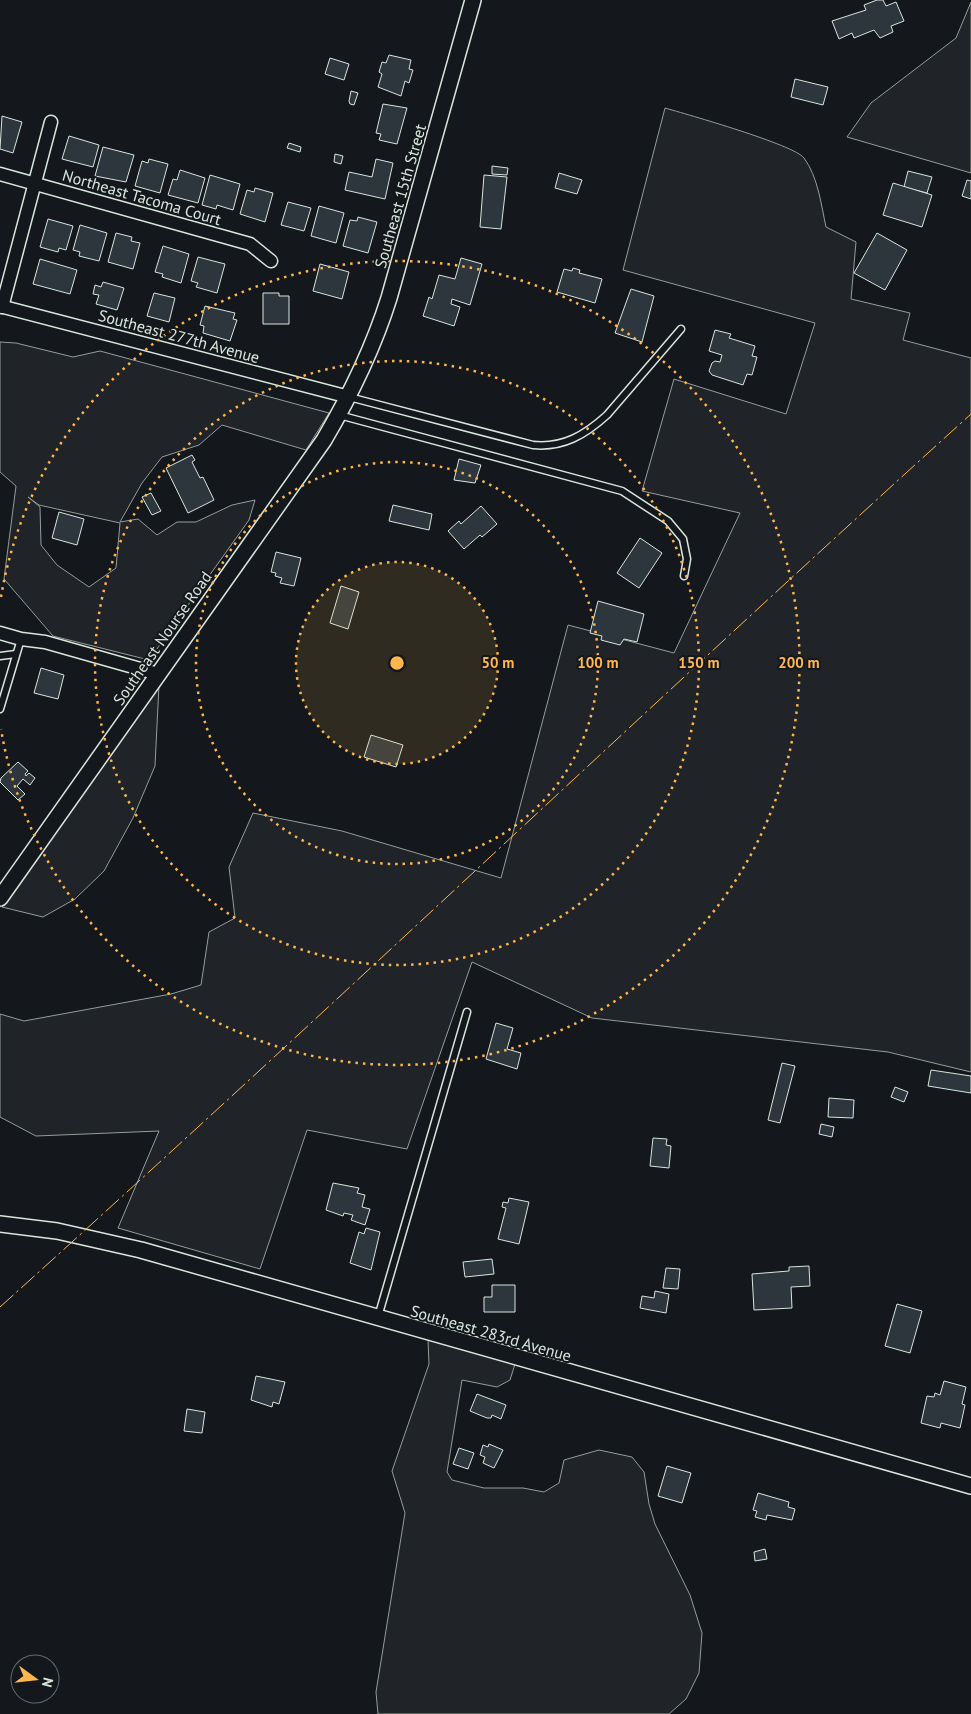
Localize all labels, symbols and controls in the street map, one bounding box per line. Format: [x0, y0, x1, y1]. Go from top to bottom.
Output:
street label: Southeast 15th Street [370, 121, 430, 270]
street label: Northeast Tacoma Court [60, 165, 224, 229]
street label: Southeast 277th Avenue [96, 305, 262, 367]
street label: Southeast Nourse Road [108, 567, 216, 709]
text: 50 m [482, 653, 514, 672]
text: 100 m [577, 653, 619, 672]
text: 150 m [678, 653, 720, 672]
text: 200 m [778, 653, 820, 672]
centre of rings [388, 654, 406, 672]
street label: Southeast 283rd Avenue [408, 1300, 574, 1366]
north arrow [10, 1654, 60, 1704]
text: N [38, 1676, 57, 1689]

